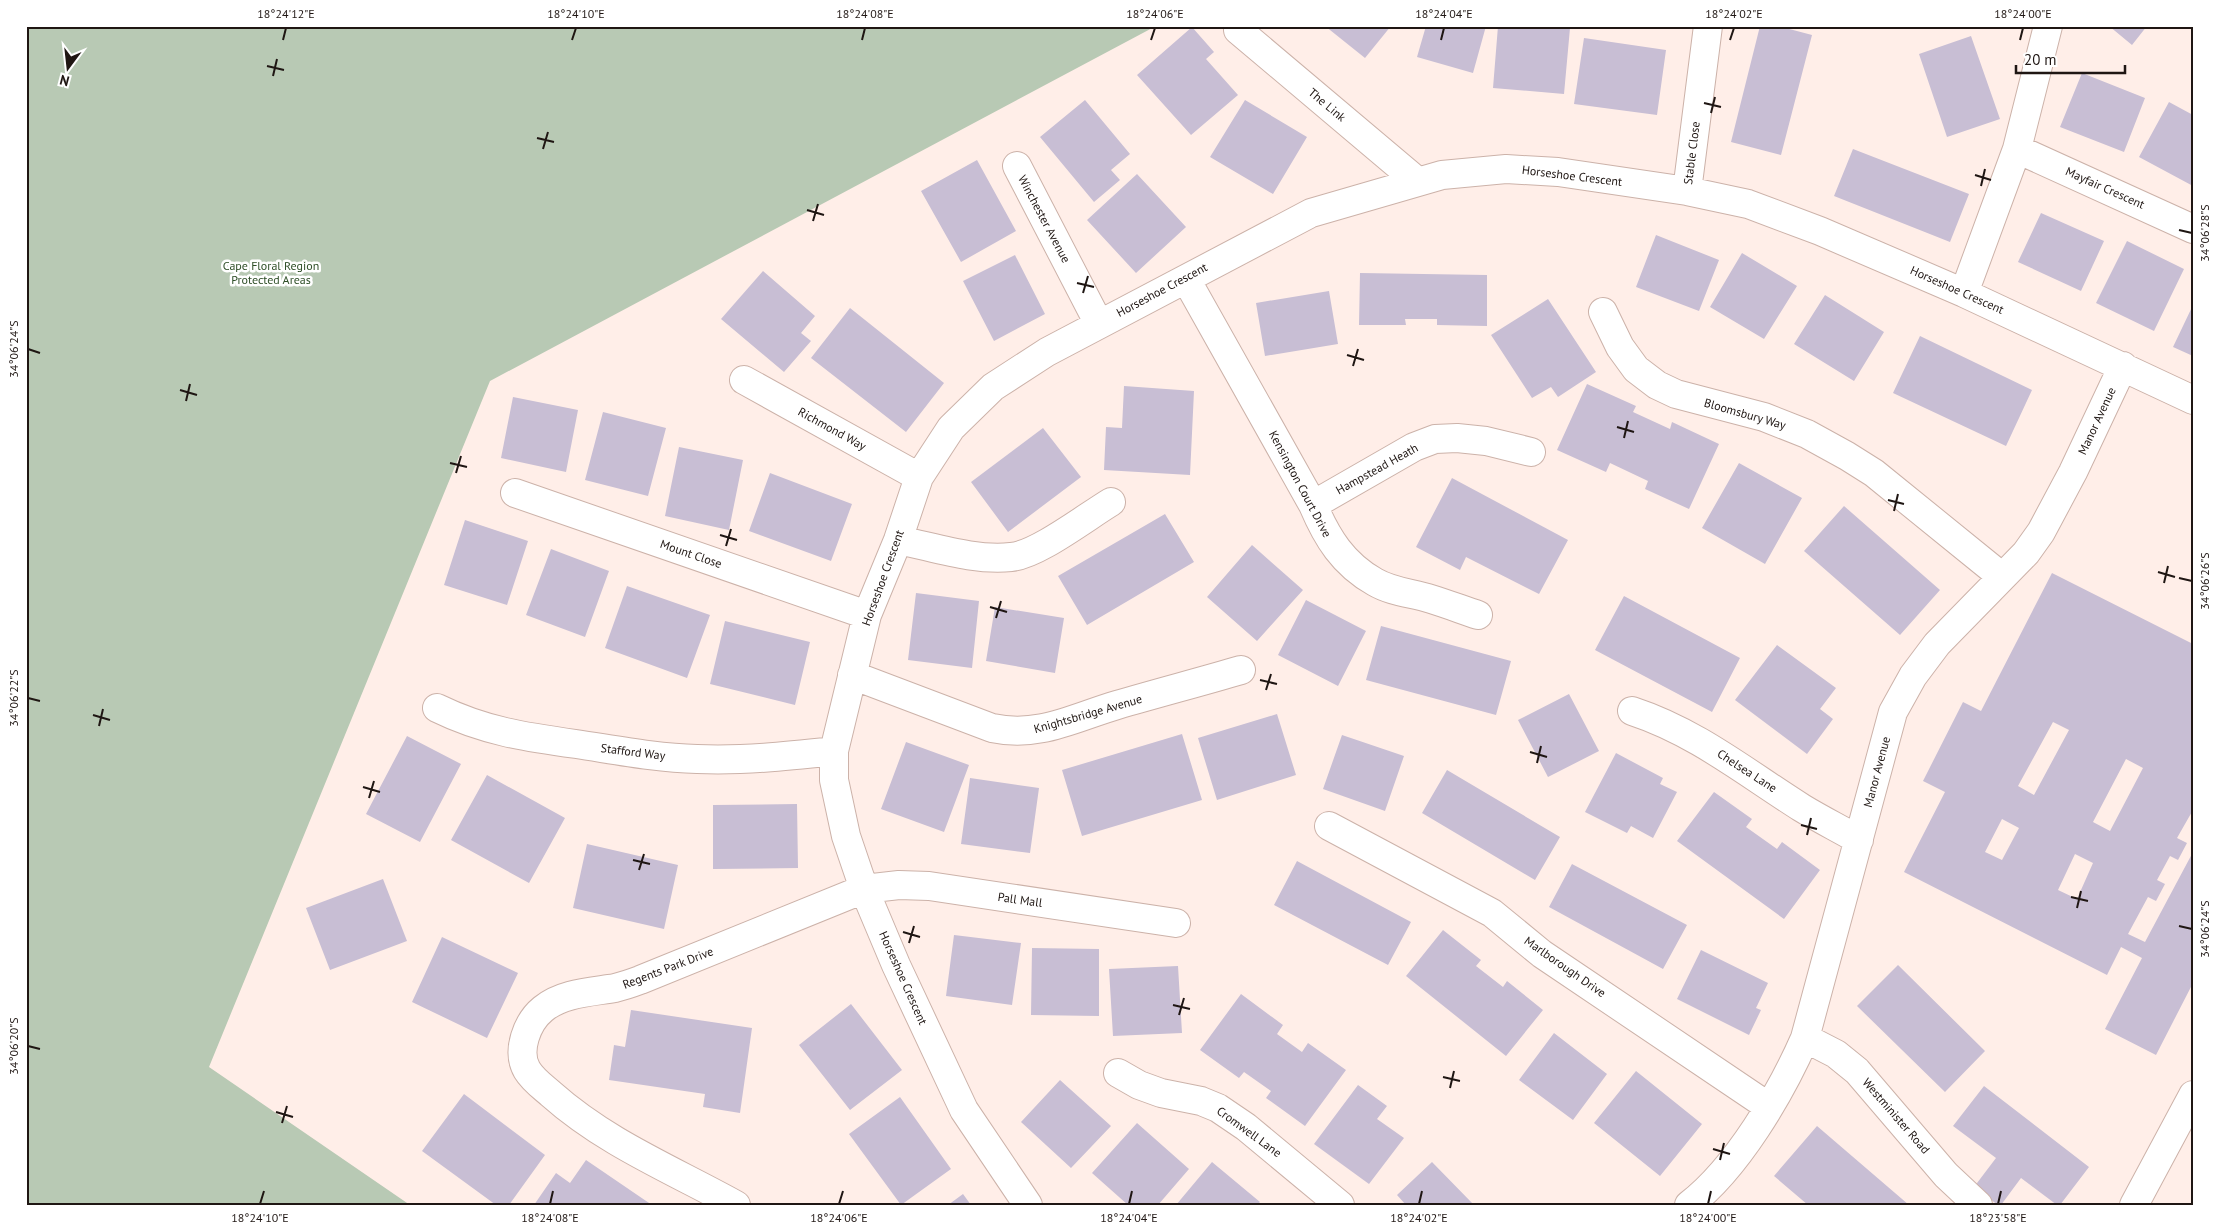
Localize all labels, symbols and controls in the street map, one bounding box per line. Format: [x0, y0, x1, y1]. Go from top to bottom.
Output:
text: 18°24'12"E [257, 6, 315, 21]
text: 18°24'10"E [547, 6, 605, 21]
text: 18°24'08"E [836, 6, 894, 21]
text: 18°24'06"E [1126, 6, 1184, 21]
text: 18°24'04"E [1415, 6, 1473, 21]
text: 18°24'02"E [1705, 6, 1763, 21]
text: 18°24'00"E [1994, 6, 2052, 21]
north arrow [42, 42, 92, 92]
scale bar [2016, 42, 2125, 74]
text: 20 m [2024, 50, 2057, 69]
text: N [58, 71, 71, 90]
street label: The Link [1306, 85, 1349, 125]
street label: Stable Close [1680, 120, 1703, 185]
street label: Horseshoe Crescent [1521, 162, 1623, 189]
street label: Mayfair Crescent [2063, 163, 2147, 212]
street label: Winchester Avenue [1015, 172, 1074, 265]
text: 34°06'28"S [2197, 204, 2212, 262]
park label: Cape Floral Region Protected Areas [223, 258, 319, 287]
street label: Horseshoe Crescent [1114, 259, 1210, 320]
street label: Horseshoe Crescent [1908, 262, 2006, 317]
text: 34°06'24"S [6, 320, 21, 378]
street label: Manor Avenue [2074, 385, 2119, 457]
street label: Bloomsbury Way [1703, 395, 1788, 432]
street label: Richmond Way [796, 404, 869, 454]
street label: Kensington Court Drive [1266, 428, 1335, 540]
street label: Hampstead Heath [1333, 440, 1420, 497]
street label: Horseshoe Crescent [858, 528, 907, 628]
street label: Mount Close [658, 536, 724, 571]
text: 34°06'26"S [2197, 552, 2212, 610]
text: 34°06'22"S [6, 669, 21, 727]
street label: Knightsbridge Avenue [1032, 691, 1144, 736]
street label: Manor Avenue [1860, 735, 1893, 809]
street label: Stafford Way [600, 740, 667, 763]
street label: Chelsea Lane [1715, 746, 1780, 795]
street label: Pall Mall [997, 889, 1044, 910]
text: 34°06'24"S [2197, 900, 2212, 958]
street label: Horseshoe Crescent [876, 929, 931, 1027]
street label: Marlborough Drive [1522, 933, 1609, 1000]
street label: Regents Park Drive [620, 943, 715, 992]
text: 34°06'20"S [6, 1017, 21, 1075]
street label: Westminister Road [1859, 1075, 1933, 1157]
street label: Cromwell Lane [1214, 1103, 1285, 1160]
text: 18°24'10"E [231, 1210, 289, 1225]
text: 18°24'08"E [521, 1210, 579, 1225]
text: 18°24'06"E [810, 1210, 868, 1225]
text: 18°24'04"E [1100, 1210, 1158, 1225]
text: 18°24'02"E [1390, 1210, 1448, 1225]
text: 18°24'00"E [1679, 1210, 1737, 1225]
text: 18°23'58"E [1969, 1210, 2027, 1225]

